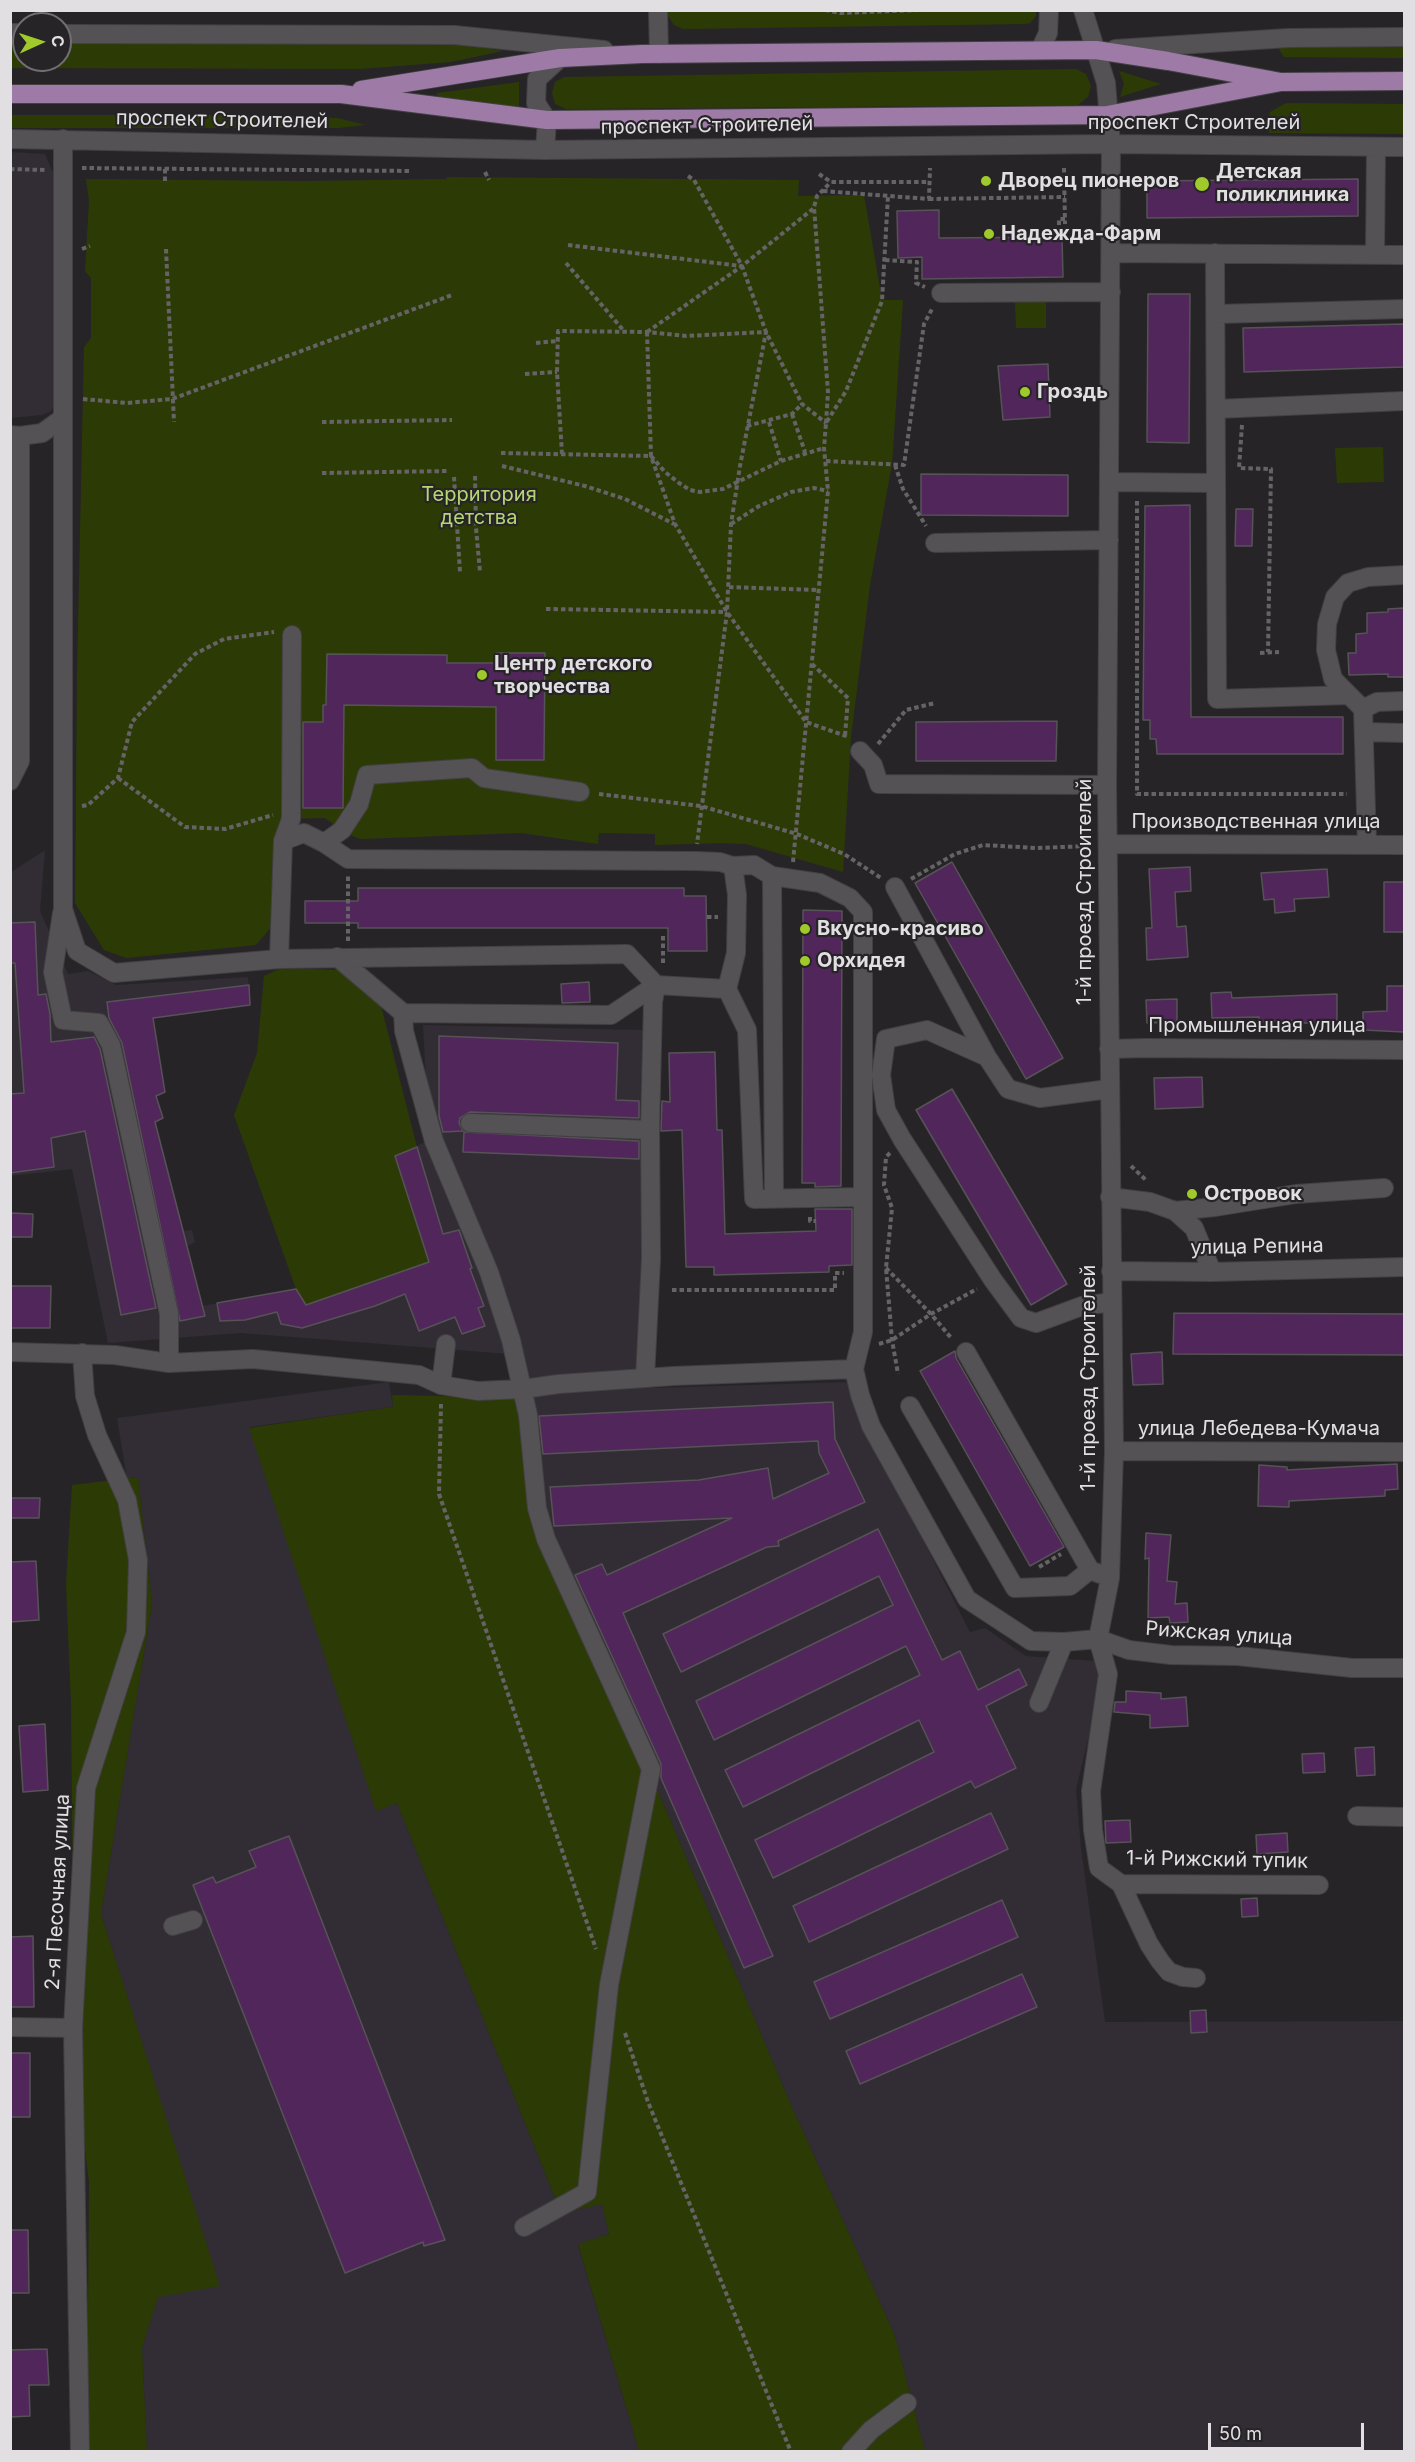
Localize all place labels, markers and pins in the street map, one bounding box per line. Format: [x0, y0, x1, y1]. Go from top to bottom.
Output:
place label: Детская поликлиника [1216, 160, 1349, 207]
place label: Дворец пионеров [998, 169, 1179, 193]
marker: Дворец пионеров [979, 174, 993, 188]
marker: Детская поликлиника [1193, 175, 1211, 193]
place label: Надежда-Фарм [1001, 222, 1161, 246]
marker: Надежда-Фарм [982, 227, 996, 241]
place label: Гроздь [1037, 380, 1108, 404]
marker: Гроздь [1018, 385, 1032, 399]
place label: Центр детского творчества [494, 652, 652, 699]
marker: Центр детского творчества [475, 668, 489, 682]
place label: Вкусно-красиво [817, 917, 984, 941]
marker: Вкусно-красиво [798, 922, 812, 936]
place label: Орхидея [817, 949, 905, 973]
marker: Орхидея [798, 954, 812, 968]
place label: Островок [1204, 1182, 1302, 1206]
marker: Островок [1185, 1187, 1199, 1201]

